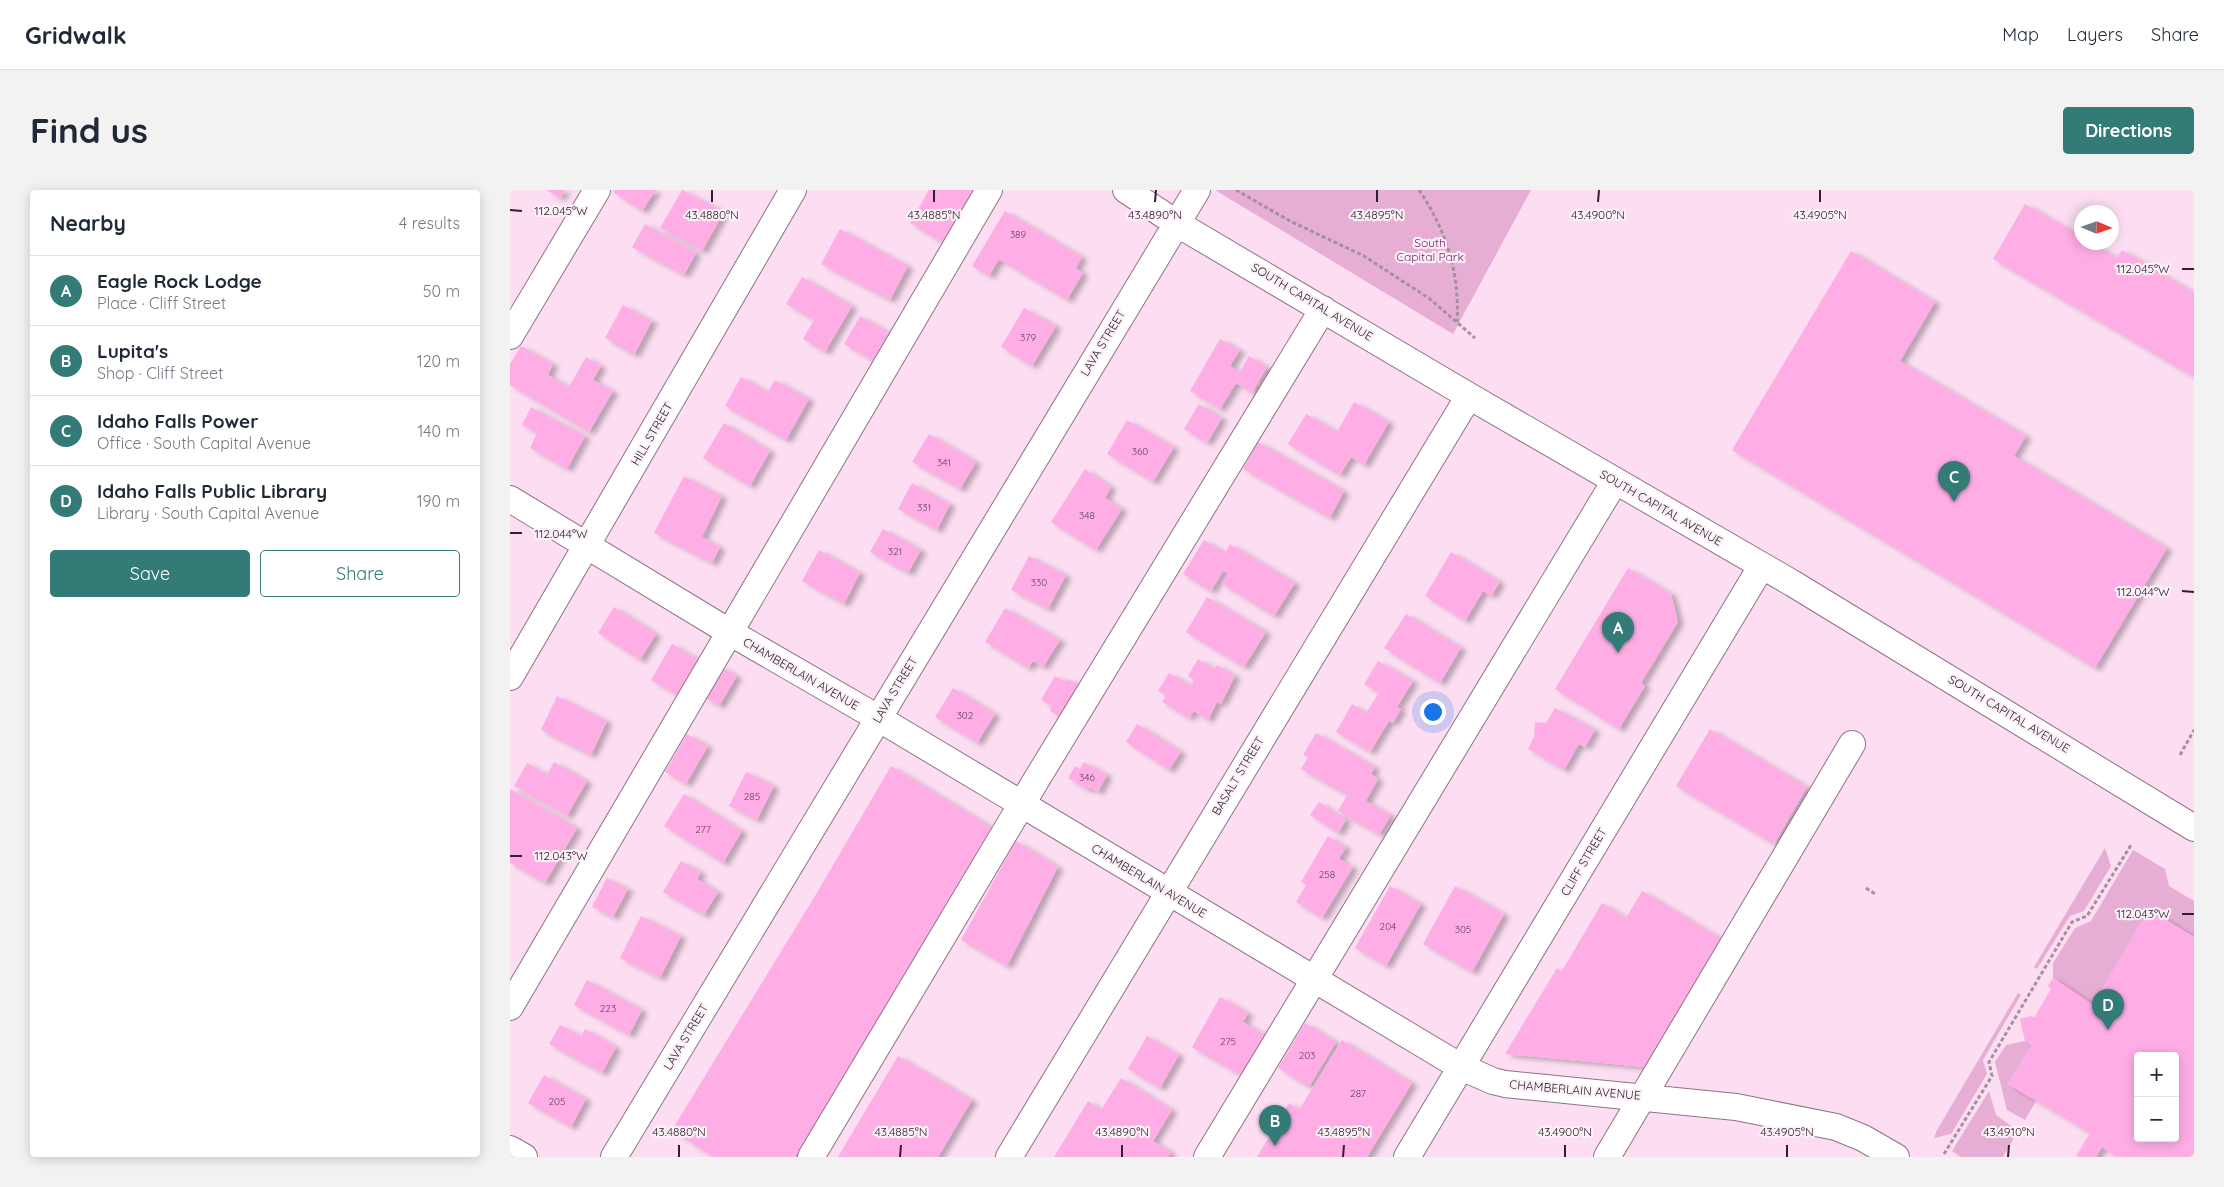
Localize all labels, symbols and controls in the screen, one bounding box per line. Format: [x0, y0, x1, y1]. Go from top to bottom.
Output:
text: Gridwalk [25, 20, 127, 50]
text: Map [2002, 23, 2039, 46]
text: Layers [2067, 23, 2123, 46]
text: Share [2151, 23, 2199, 46]
button: Directions [2063, 107, 2194, 154]
text: Find us [30, 108, 148, 152]
text: 112.045°W [534, 203, 588, 218]
north arrow [2074, 205, 2119, 250]
text: 43.4880°N [685, 207, 739, 222]
text: 43.4885°N [908, 207, 960, 222]
text: 43.4890°N [1128, 207, 1182, 222]
text: 43.4895°N [1350, 207, 1404, 222]
text: 43.4900°N [1571, 207, 1625, 222]
text: 43.4905°N [1793, 207, 1847, 222]
text: Nearby [50, 210, 126, 236]
text: 4 results [399, 213, 460, 233]
house number: 389 [1010, 228, 1027, 241]
park label: South Capital Park [1396, 235, 1464, 264]
street label: SOUTH CAPITAL AVENUE [1249, 259, 1376, 344]
text: 112.045°W [2116, 261, 2170, 276]
text: Eagle Rock Lodge [97, 269, 262, 293]
text: A [61, 281, 71, 301]
text: 50 m [423, 281, 460, 301]
text: Place · Cliff Street [97, 293, 226, 313]
street label: LAVA STREET [1077, 307, 1128, 379]
house number: 379 [1020, 331, 1036, 344]
text: Lupita's [97, 339, 168, 363]
text: B [61, 351, 71, 371]
text: 120 m [417, 351, 460, 371]
text: Shop · Cliff Street [97, 363, 223, 383]
street label: HILL STREET [627, 399, 676, 468]
text: Idaho Falls Power [97, 409, 259, 433]
text: C [61, 421, 71, 441]
text: 140 m [417, 421, 460, 441]
text: Office · South Capital Avenue [97, 433, 311, 453]
house number: 360 [1132, 445, 1148, 458]
house number: 341 [937, 456, 951, 469]
pin: C [1938, 461, 1970, 502]
street label: SOUTH CAPITAL AVENUE [1597, 466, 1725, 549]
text: Idaho Falls Public Library [97, 479, 327, 503]
text: D [60, 491, 72, 511]
text: 190 m [417, 491, 460, 511]
house number: 331 [917, 501, 931, 514]
text: Library · South Capital Avenue [97, 503, 319, 523]
house number: 348 [1079, 509, 1095, 522]
text: 112.044°W [534, 526, 588, 541]
house number: 321 [888, 545, 902, 558]
button: Save [50, 550, 250, 597]
button: Share [260, 550, 460, 597]
house number: 330 [1031, 576, 1047, 589]
text: 112.044°W [2116, 584, 2170, 599]
pin: A [1602, 612, 1634, 653]
street label: CHAMBERLAIN AVENUE [741, 634, 862, 713]
street label: LAVA STREET [869, 654, 920, 726]
street label: SOUTH CAPITAL AVENUE [1946, 671, 2073, 756]
your location [1420, 699, 1446, 725]
house number: 302 [957, 709, 974, 722]
street label: BASALT STREET [1208, 734, 1267, 818]
house number: 346 [1079, 771, 1096, 784]
house number: 285 [744, 790, 760, 803]
house number: 277 [695, 823, 711, 836]
street label: CLIFF STREET [1557, 825, 1610, 899]
street label: CHAMBERLAIN AVENUE [1089, 840, 1210, 921]
text: 112.043°W [534, 848, 588, 863]
house number: 258 [1319, 868, 1335, 881]
text: 112.043°W [2116, 906, 2170, 921]
house number: 204 [1380, 920, 1396, 933]
house number: 305 [1455, 923, 1471, 936]
pin: D [2092, 989, 2124, 1030]
street label: LAVA STREET [660, 1001, 711, 1073]
house number: 223 [600, 1002, 616, 1015]
house number: 275 [1220, 1035, 1236, 1048]
house number: 203 [1299, 1049, 1315, 1062]
map controls [2134, 1052, 2179, 1142]
button: + [2134, 1052, 2179, 1097]
street label: CHAMBERLAIN AVENUE [1509, 1076, 1641, 1103]
house number: 287 [1350, 1087, 1366, 1100]
house number: 205 [549, 1095, 565, 1108]
button: − [2134, 1097, 2179, 1142]
pin: B [1259, 1105, 1291, 1146]
text: 43.4880°N [652, 1124, 706, 1139]
text: 43.4885°N [875, 1124, 927, 1139]
text: 43.4890°N [1095, 1124, 1149, 1139]
text: 43.4895°N [1317, 1124, 1371, 1139]
text: 43.4900°N [1538, 1124, 1592, 1139]
text: 43.4905°N [1760, 1124, 1814, 1139]
text: 43.4910°N [1983, 1124, 2035, 1139]

